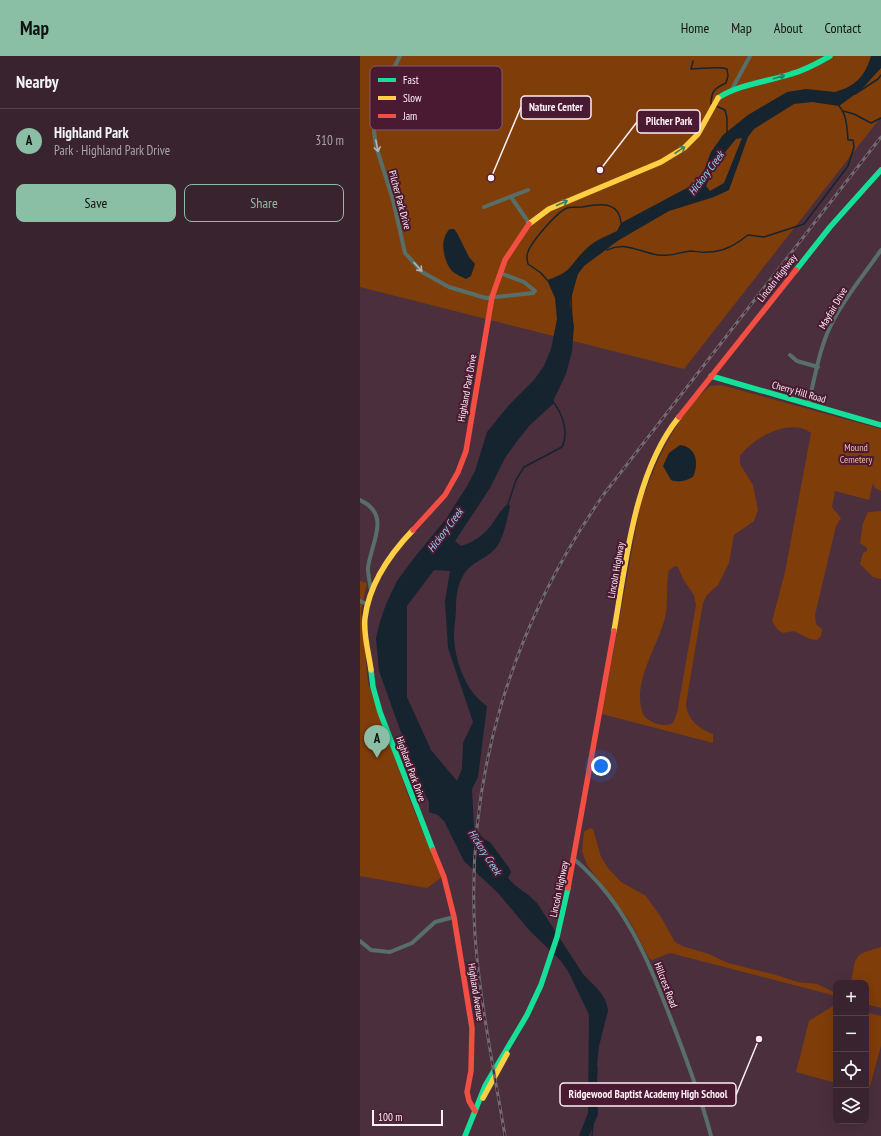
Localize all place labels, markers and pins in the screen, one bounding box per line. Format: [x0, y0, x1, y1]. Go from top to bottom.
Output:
callout: Nature Center [521, 96, 591, 119]
callout: Pilcher Park [637, 110, 700, 133]
pin: A [364, 725, 390, 758]
callout: Ridgewood Baptist Academy High School [560, 1083, 736, 1106]

